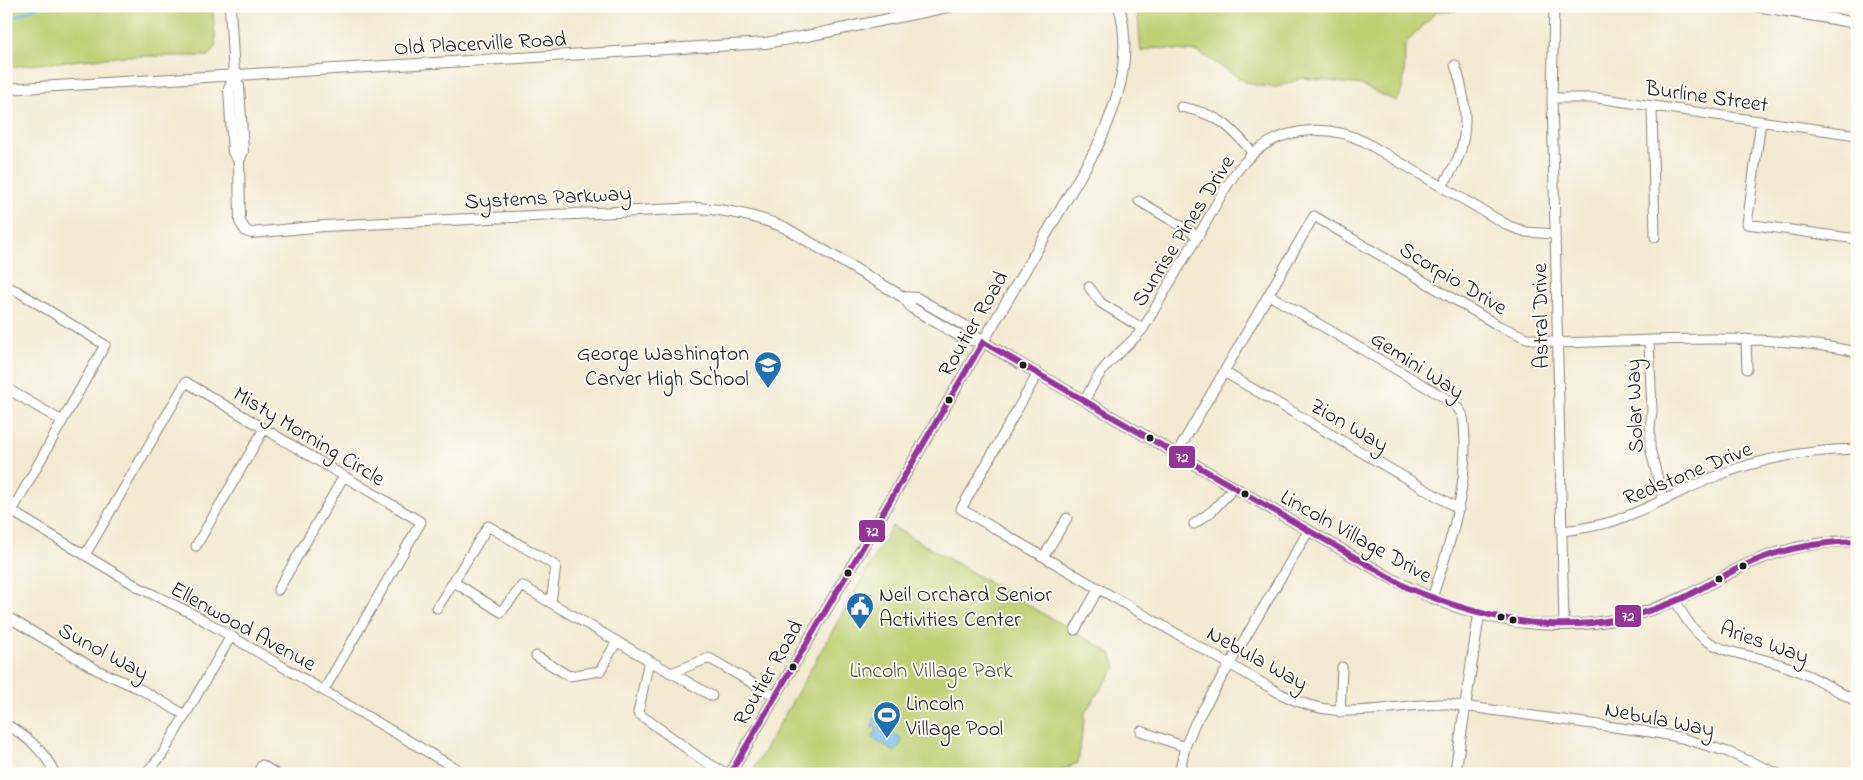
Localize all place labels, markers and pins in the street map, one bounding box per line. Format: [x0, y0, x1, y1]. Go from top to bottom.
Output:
place label: George Washington Carver High School [577, 339, 749, 397]
school or university icon: George Washington Carver High School [753, 350, 783, 389]
unlabelled marker [1018, 360, 1028, 370]
unlabelled marker [944, 395, 954, 405]
unlabelled marker [1145, 433, 1155, 443]
unlabelled marker [1240, 489, 1250, 499]
unlabelled marker [1738, 561, 1748, 571]
unlabelled marker [843, 568, 853, 578]
unlabelled marker [1714, 574, 1724, 584]
place label: Neil Orchard Senior Activities Center [879, 580, 1052, 637]
public building icon: Neil Orchard Senior Activities Center [845, 591, 875, 630]
unlabelled marker [1496, 612, 1506, 622]
unlabelled marker [1508, 615, 1518, 625]
unlabelled marker [788, 662, 798, 672]
place label: Lincoln Village Pool [905, 689, 1003, 747]
sports icon: Lincoln Village Pool [872, 700, 902, 739]

